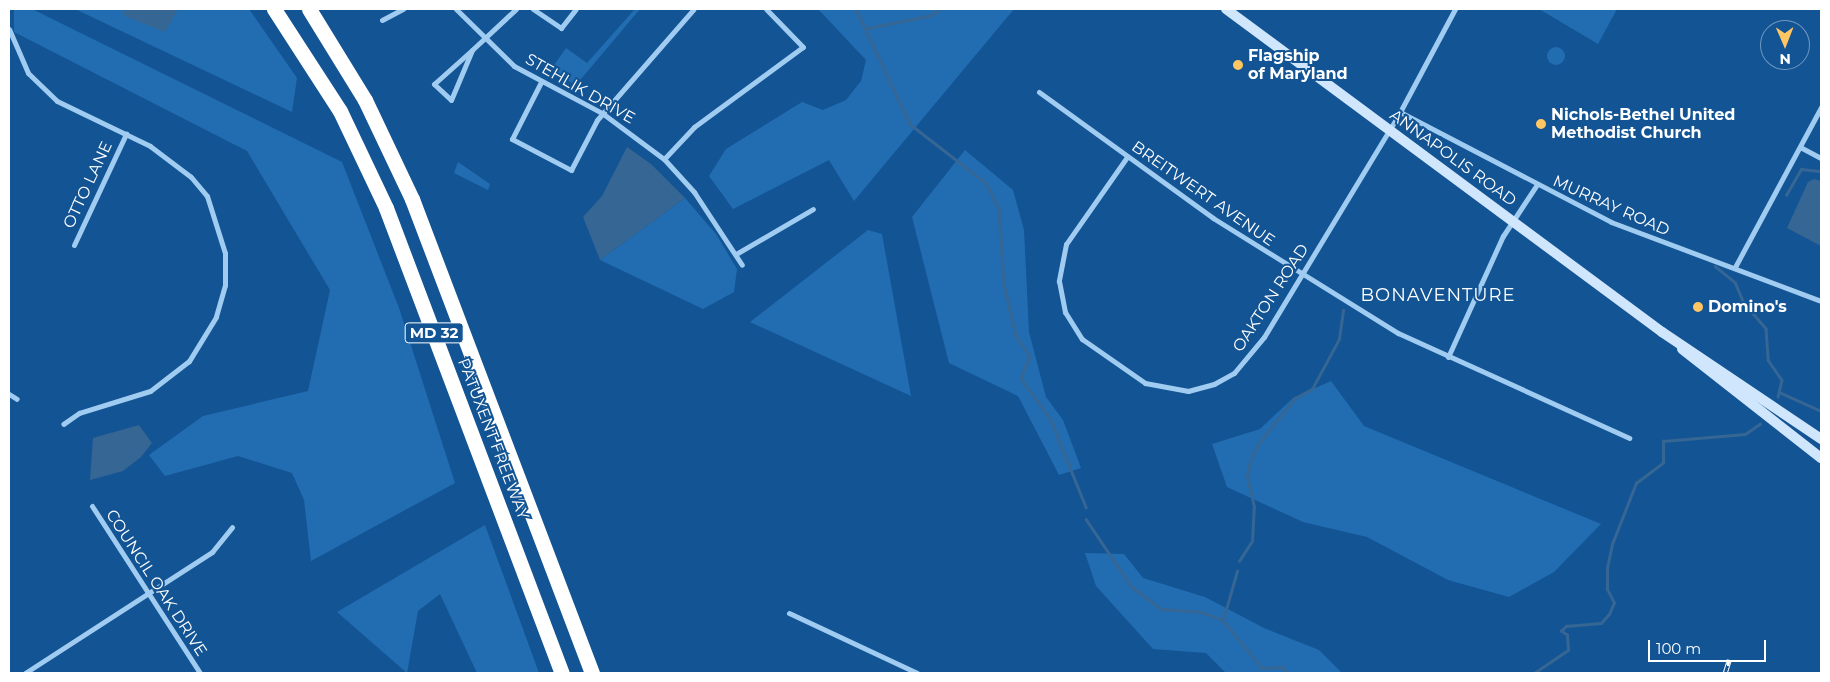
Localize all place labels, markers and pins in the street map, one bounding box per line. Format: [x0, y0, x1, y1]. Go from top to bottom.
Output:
place label: Flagship of Maryland [1248, 46, 1348, 84]
marker: Flagship of Maryland [1232, 59, 1244, 71]
place label: Nichols-Bethel United Methodist Church [1551, 105, 1735, 143]
marker: Nichols-Bethel United Methodist Church [1535, 118, 1547, 130]
place label: Domino's [1708, 297, 1787, 317]
marker: Domino's [1692, 301, 1704, 313]

